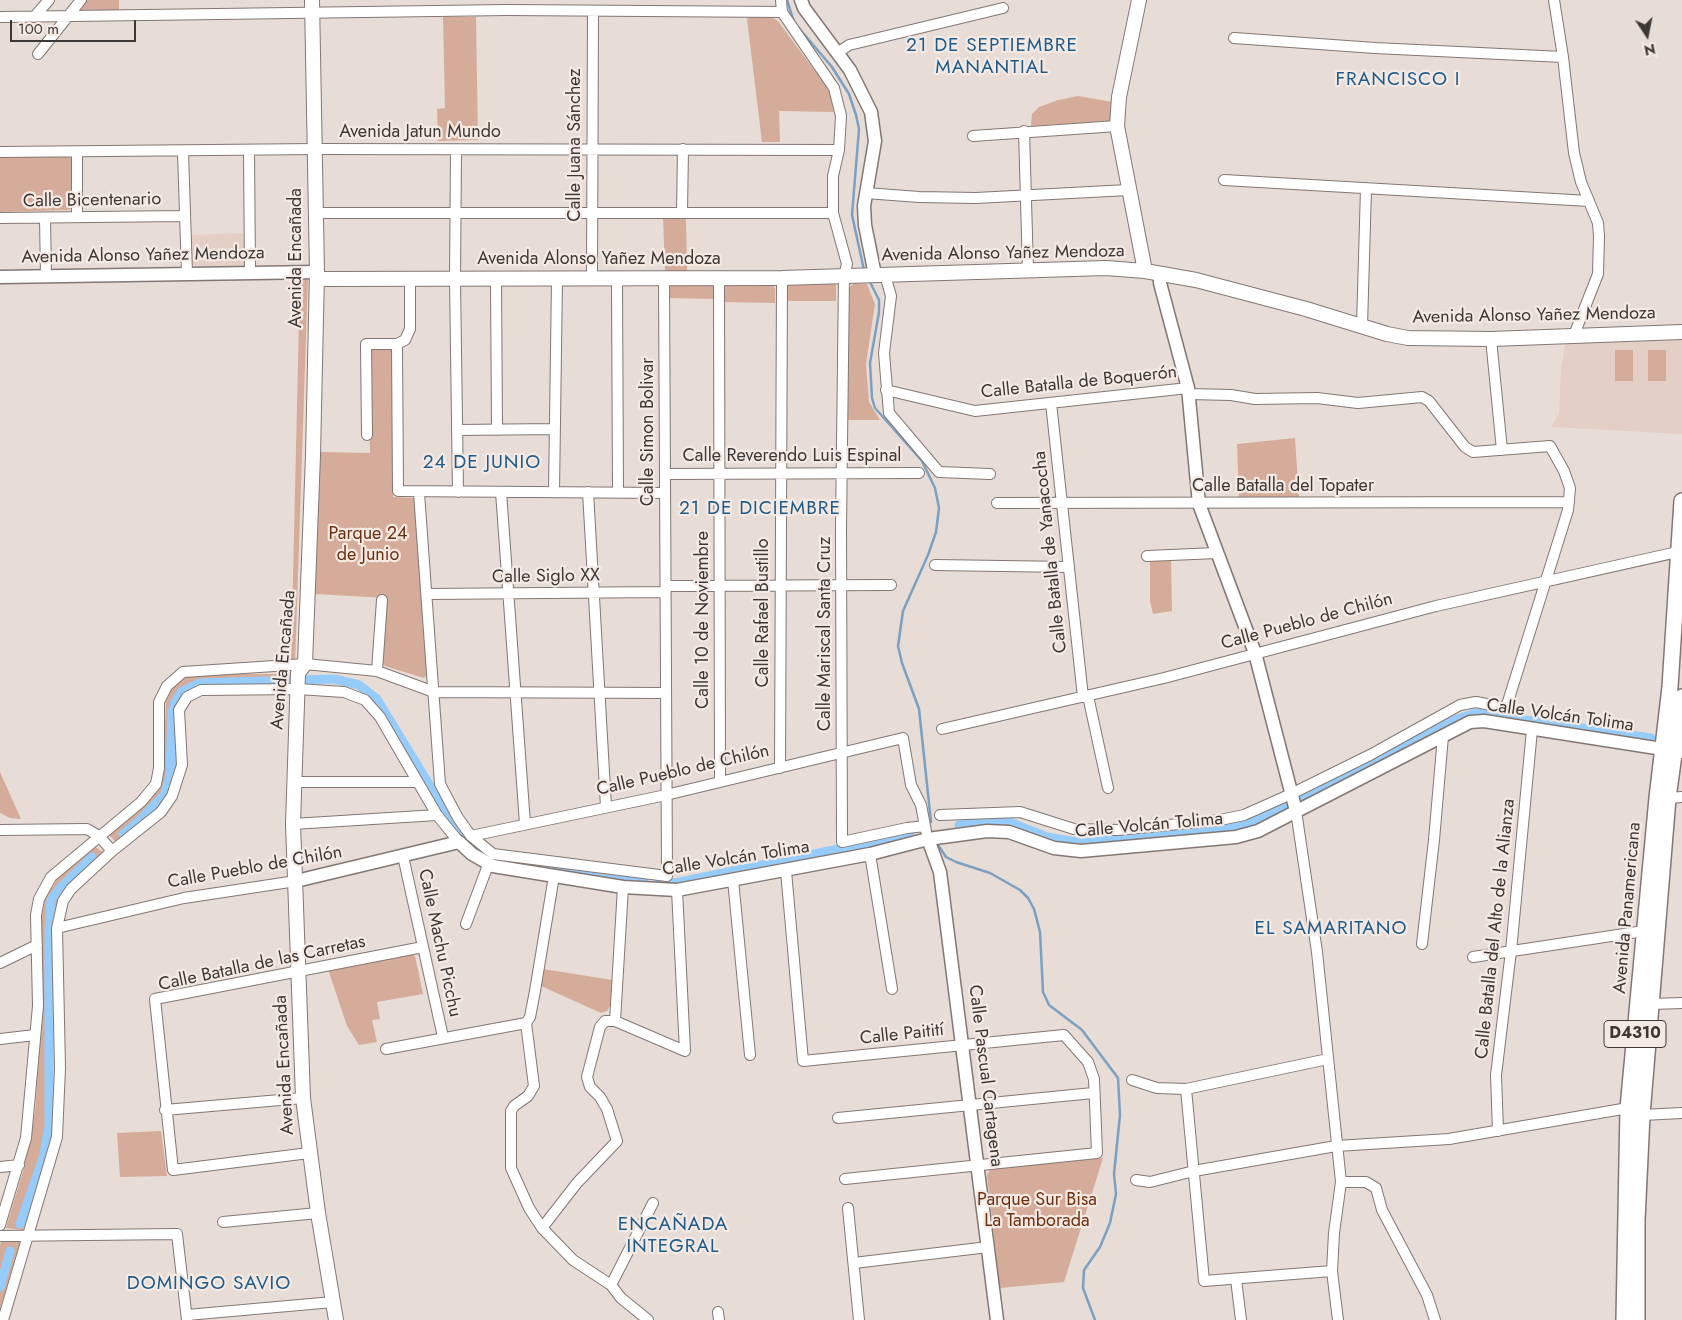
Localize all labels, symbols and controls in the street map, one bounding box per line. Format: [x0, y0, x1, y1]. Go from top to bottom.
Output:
scale bar [12, 10, 139, 42]
north arrow [1622, 10, 1672, 60]
text: 100 m [18, 18, 59, 40]
district label: 21 DE SEPTIEMBRE MANANTIAL [904, 35, 1080, 79]
text: N [1642, 39, 1657, 61]
street label: Calle Juana Sánchez [565, 68, 587, 222]
district label: FRANCISCO I [1334, 69, 1462, 91]
street label: Avenida Jatun Mundo [339, 122, 501, 144]
street label: Avenida Encañada [286, 188, 308, 328]
street label: Calle Bicentenario [23, 189, 161, 213]
street label: Avenida Alonso Yañez Mendoza [881, 241, 1125, 267]
street label: Avenida Alonso Yañez Mendoza [21, 243, 265, 269]
street label: Avenida Alonso Yañez Mendoza [477, 249, 721, 271]
street label: Avenida Alonso Yañez Mendoza [1412, 303, 1656, 329]
street label: Calle Simon Bolivar [638, 358, 660, 506]
street label: Calle Batalla de Boquerón [980, 362, 1178, 404]
street label: Calle Reverendo Luis Espinal [683, 446, 901, 468]
street label: Calle Batalla de Yanacocha [1030, 450, 1072, 654]
district label: 24 DE JUNIO [421, 452, 543, 474]
street label: Calle Batalla del Topater [1192, 476, 1374, 498]
district label: 21 DE DICIEMBRE [677, 498, 843, 520]
park label: Parque 24 de Junio [328, 524, 408, 566]
street label: Calle 10 de Noviembre [693, 531, 715, 709]
street label: Calle Mariscal Santa Cruz [815, 537, 837, 731]
street label: Calle Rafael Bustillo [753, 538, 775, 688]
street label: Calle Siglo XX [492, 565, 600, 589]
street label: Avenida Encañada [267, 589, 301, 731]
street label: Calle Pueblo de Chilón [1219, 589, 1395, 655]
street label: Calle Volcán Tolima [1485, 695, 1635, 737]
street label: Calle Pueblo de Chilón [595, 741, 771, 801]
street label: Calle Batalla del Alto de la Alianza [1472, 798, 1520, 1060]
street label: Calle Volcán Tolima [1074, 809, 1224, 843]
street label: Avenida Panamericana [1610, 821, 1646, 995]
street label: Calle Volcán Tolima [661, 837, 811, 881]
street label: Calle Pueblo de Chilón [166, 842, 344, 894]
street label: Calle Machu Picchu [413, 867, 465, 1019]
district label: EL SAMARITANO [1253, 918, 1409, 940]
street label: Calle Batalla de las Carretas [157, 932, 367, 996]
street label: Calle Pascual Cartagena [963, 984, 1007, 1168]
street label: Avenida Encañada [271, 995, 299, 1135]
street label: Calle Paitití [859, 1020, 945, 1050]
road number: D4310 [1604, 1021, 1666, 1048]
park label: Parque Sur Bisa La Tamborada [977, 1190, 1097, 1232]
district label: ENCAÑADA INTEGRAL [617, 1214, 729, 1258]
district label: DOMINGO SAVIO [125, 1273, 293, 1295]

